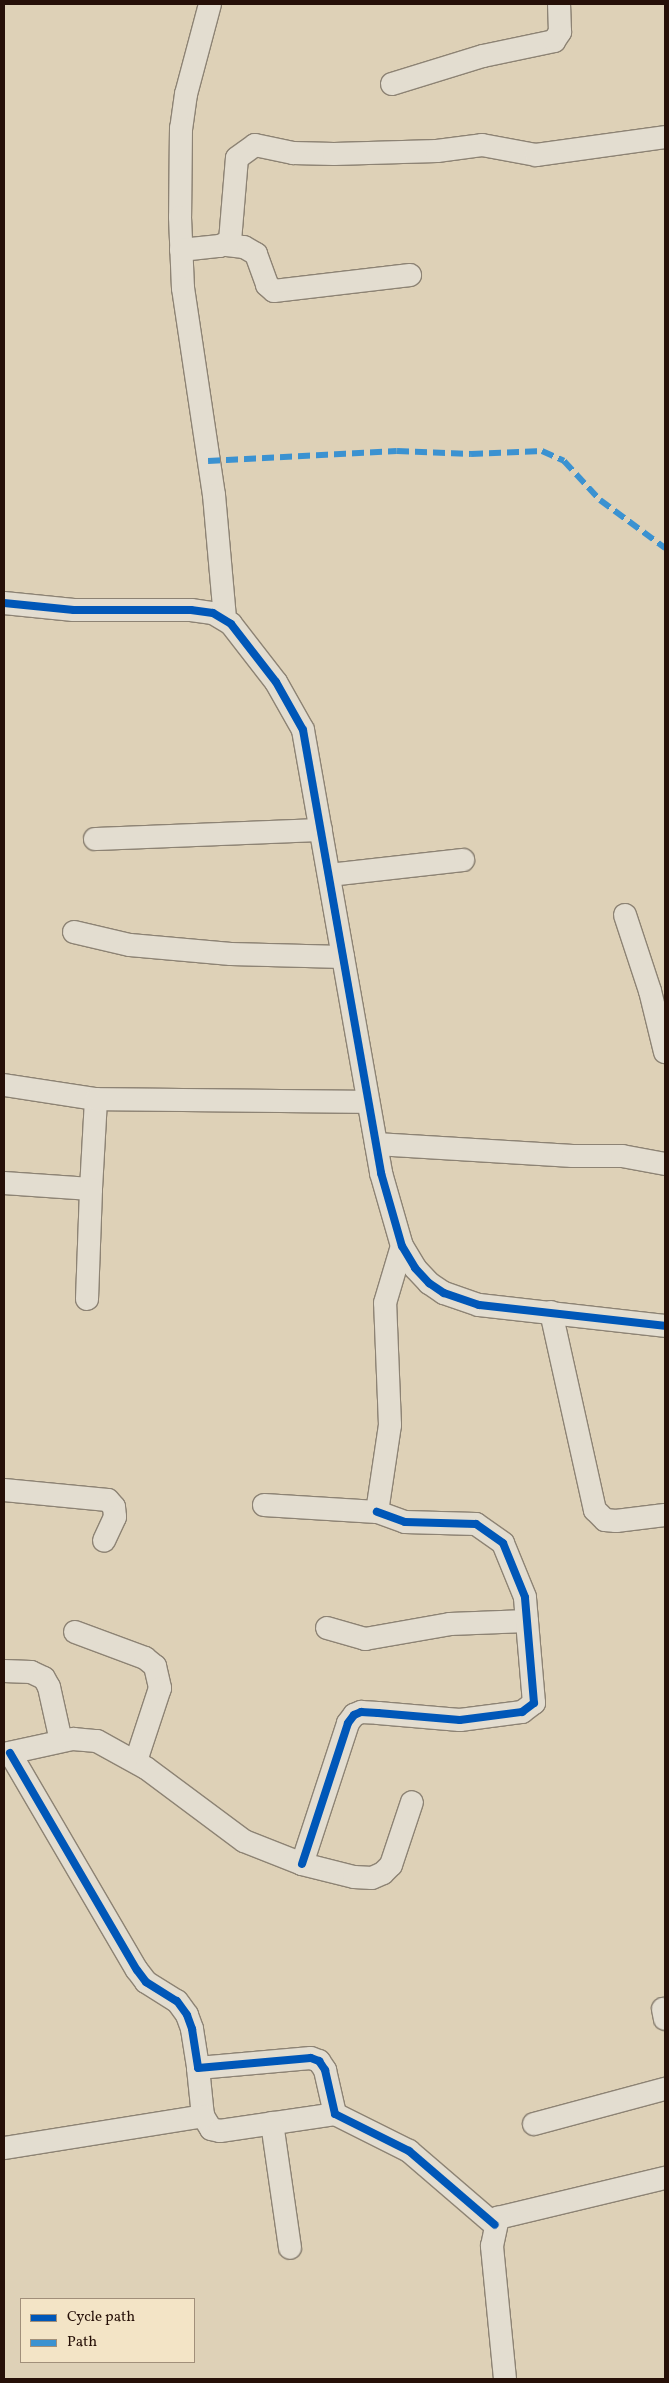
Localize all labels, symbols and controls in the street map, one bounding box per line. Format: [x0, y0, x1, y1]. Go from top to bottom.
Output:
legend [20, 2298, 195, 2363]
text: Cycle path [67, 2307, 135, 2328]
text: Path [67, 2332, 97, 2353]

